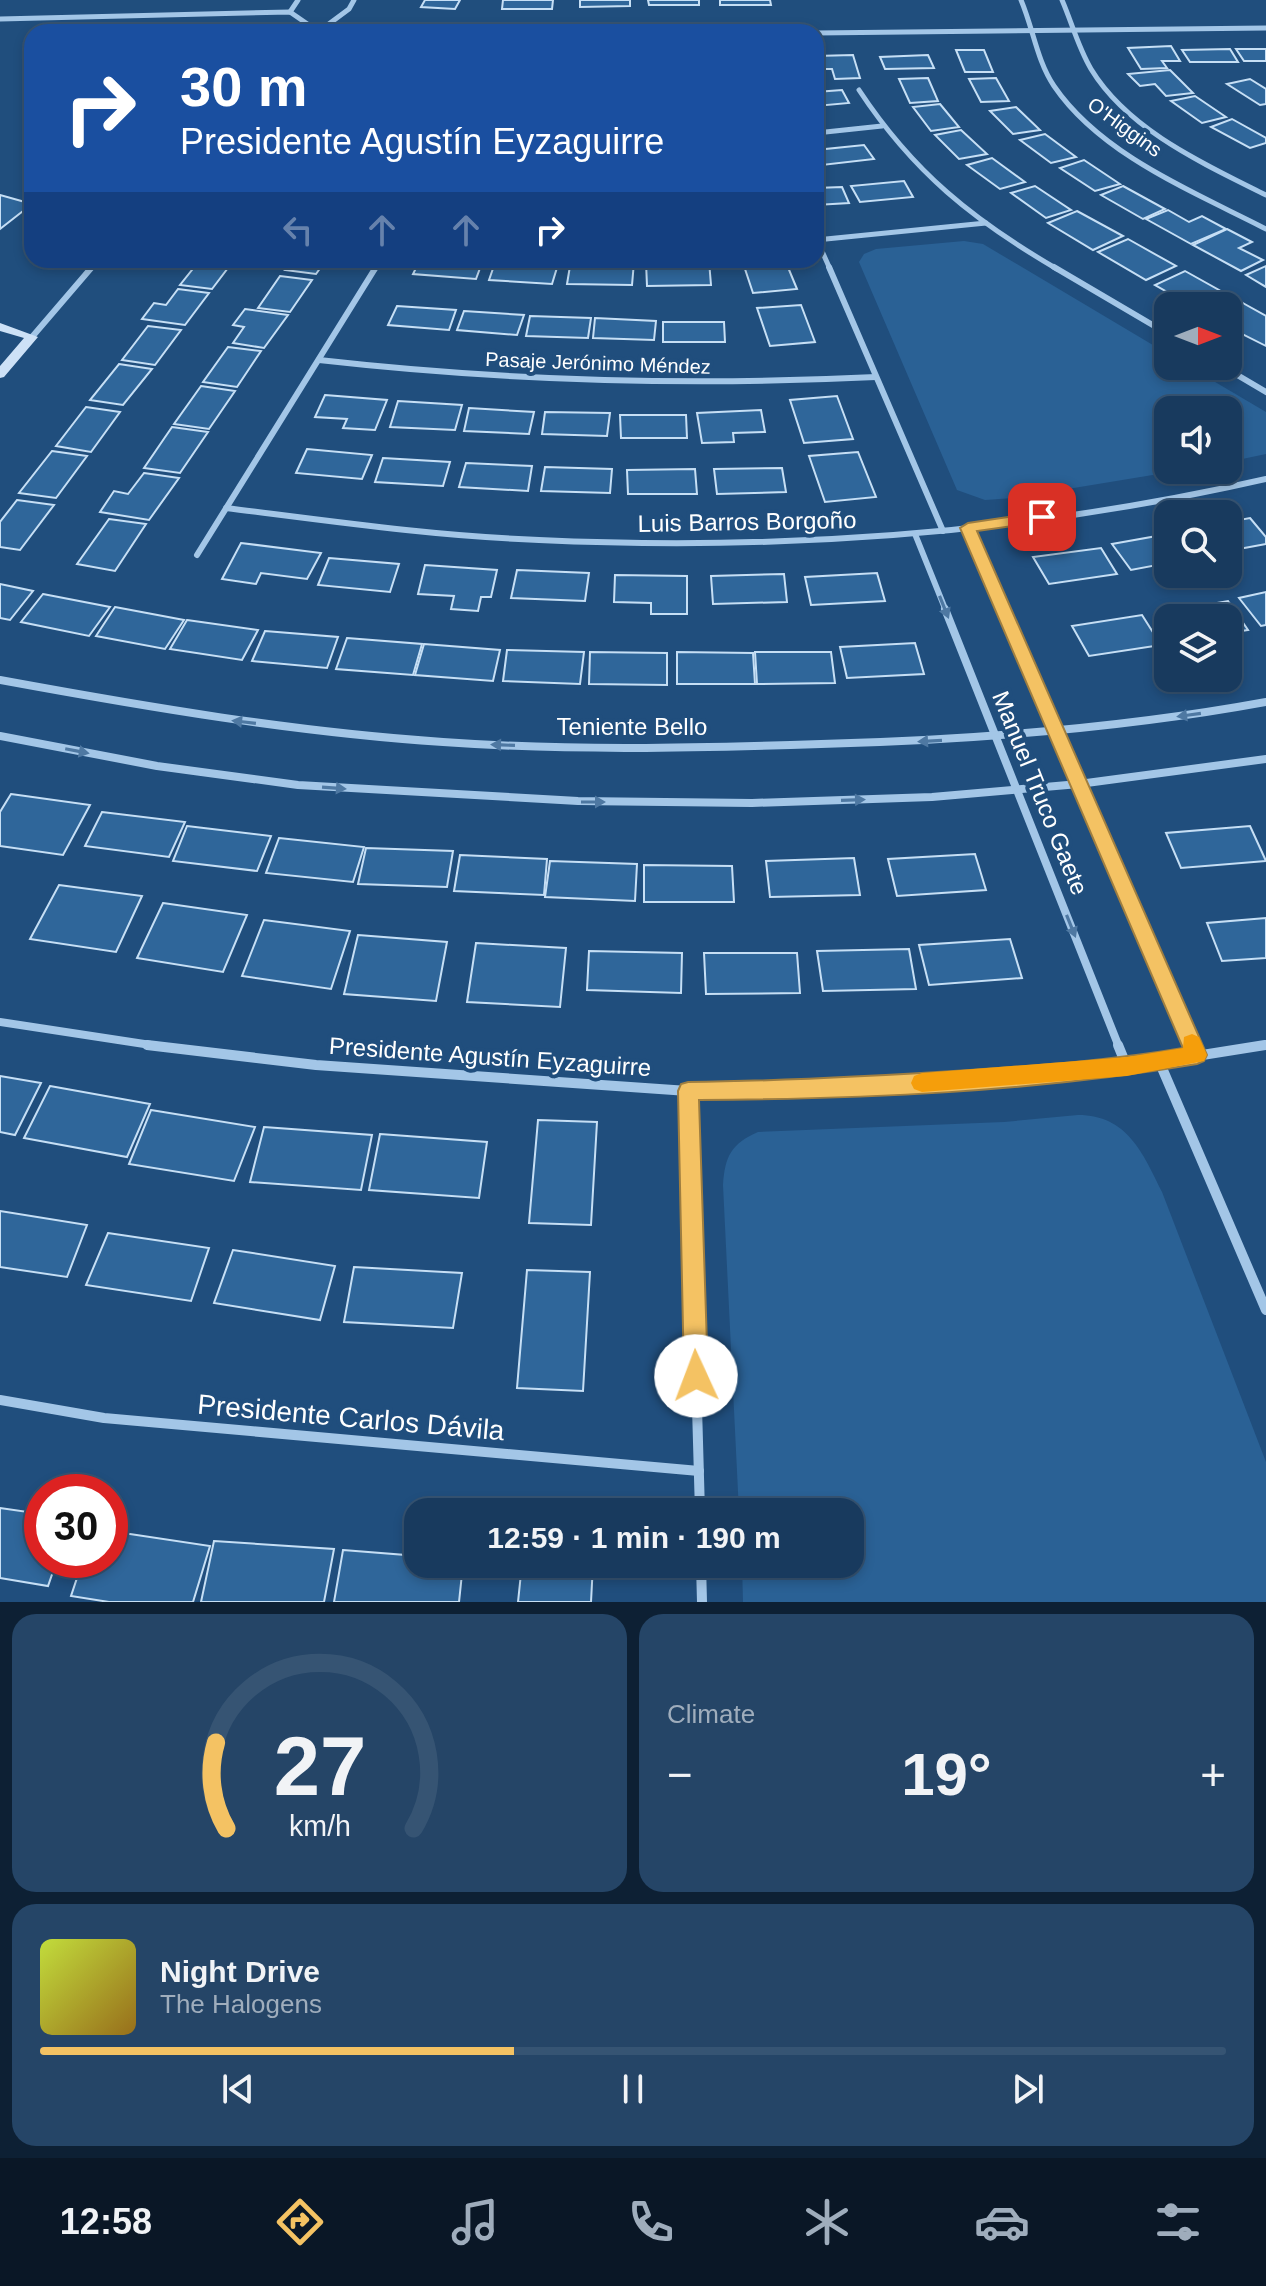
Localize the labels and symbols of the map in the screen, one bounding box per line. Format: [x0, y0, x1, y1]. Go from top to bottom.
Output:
street label: O'Higgins [1084, 93, 1166, 161]
north arrow [1154, 292, 1242, 380]
street label: Pasaje Jerónimo Méndez [485, 348, 711, 378]
pin [1008, 483, 1076, 551]
street label: Luis Barros Borgoño [637, 506, 857, 537]
one-way arrow [937, 595, 950, 619]
street label: Manuel Truco Gaete [987, 687, 1094, 899]
one-way arrow [1176, 709, 1201, 722]
street label: Teniente Bello [557, 713, 707, 740]
one-way arrow [231, 715, 256, 728]
one-way arrow [917, 735, 942, 748]
one-way arrow [490, 738, 515, 751]
one-way arrow [64, 745, 89, 757]
one-way arrow [322, 782, 347, 795]
one-way arrow [841, 793, 866, 806]
one-way arrow [581, 795, 606, 808]
one-way arrow [1065, 914, 1078, 938]
street label: Presidente Agustín Eyzaguirre [328, 1032, 652, 1081]
position arrow [654, 1334, 738, 1418]
street label: Presidente Carlos Dávila [196, 1389, 506, 1446]
speed limit sign: 30 [24, 1474, 128, 1578]

